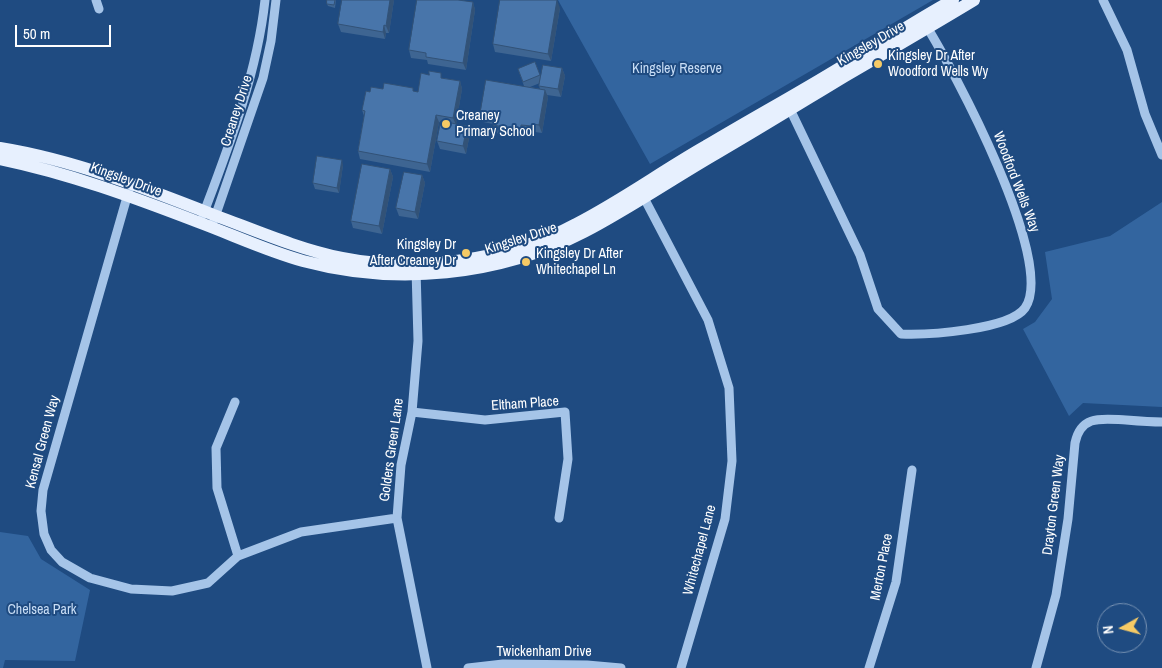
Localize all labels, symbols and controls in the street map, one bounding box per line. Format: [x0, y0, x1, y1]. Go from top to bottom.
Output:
scale bar [18, 15, 114, 47]
street label: Kingsley Drive [834, 18, 908, 70]
text: 50 m [23, 23, 50, 44]
place label: Kingsley Dr After Woodford Wells Wy [888, 48, 988, 80]
marker: Kingsley Dr After Woodford Wells Wy [872, 58, 884, 70]
park label: Kingsley Reserve [632, 61, 722, 77]
street label: Creaney Drive [218, 73, 256, 149]
place label: Creaney Primary School [456, 108, 534, 140]
marker: Creaney Primary School [440, 118, 452, 130]
street label: Woodford Wells Way [989, 129, 1043, 235]
street label: Kingsley Drive [88, 159, 164, 201]
street label: Kingsley Drive [483, 219, 559, 259]
place label: Kingsley Dr After Creaney Dr [370, 237, 456, 270]
place label: Kingsley Dr After Whitechapel Ln [536, 246, 623, 278]
marker: Kingsley Dr After Creaney Dr [460, 247, 472, 259]
marker: Kingsley Dr After Whitechapel Ln [520, 256, 532, 268]
street label: Kensal Green Way [22, 393, 64, 491]
street label: Eltham Place [491, 393, 559, 415]
street label: Golders Green Lane [376, 397, 408, 503]
street label: Drayton Green Way [1040, 454, 1068, 556]
street label: Whitechapel Lane [680, 503, 720, 597]
street label: Merton Place [867, 532, 897, 602]
park label: Chelsea Park [8, 602, 76, 618]
north arrow [1097, 603, 1147, 653]
text: N [1099, 624, 1118, 635]
street label: Twickenham Drive [496, 644, 592, 660]

